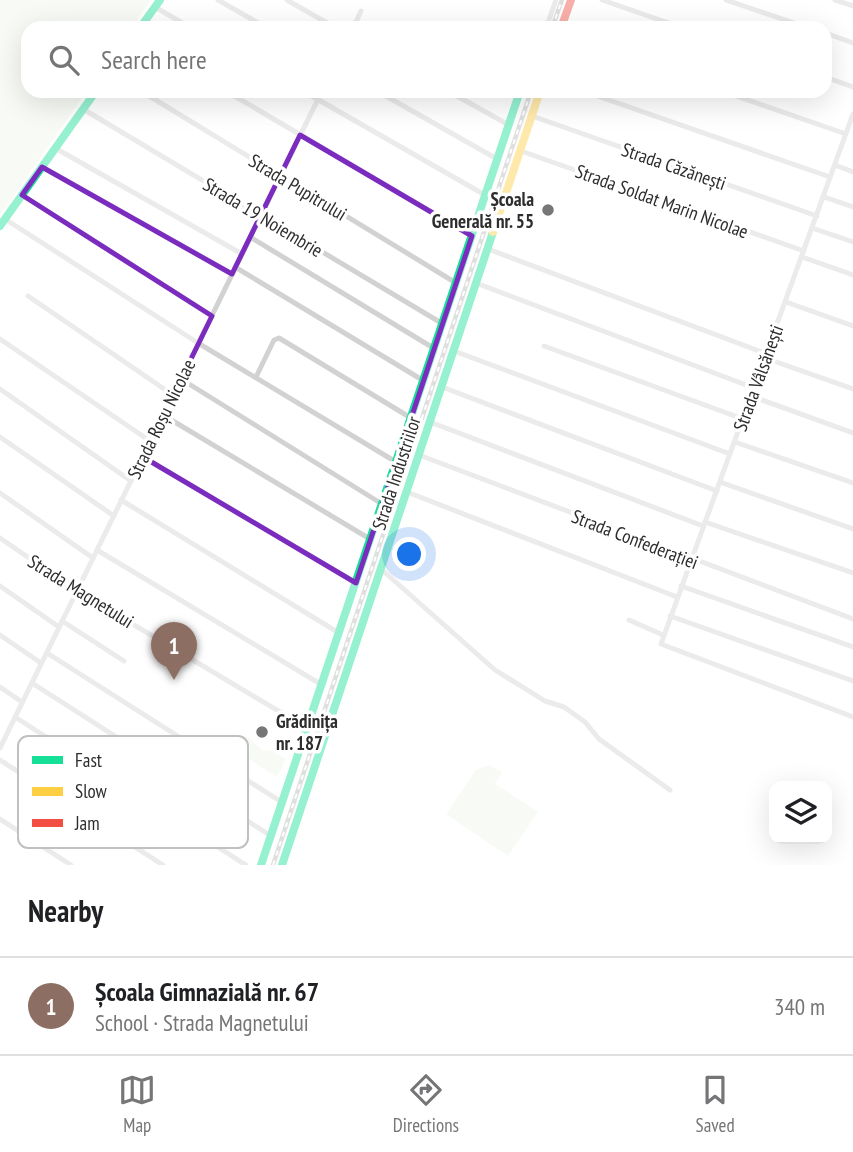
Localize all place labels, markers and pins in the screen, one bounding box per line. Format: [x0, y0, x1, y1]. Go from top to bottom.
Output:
place label: Școala Generală nr. 55 [432, 187, 534, 233]
marker: Școala Generală nr. 55 [540, 202, 556, 218]
pin: 1 [151, 622, 197, 680]
place label: Grădinița nr. 187 [276, 709, 338, 755]
marker: Grădinița nr. 187 [254, 724, 270, 740]

